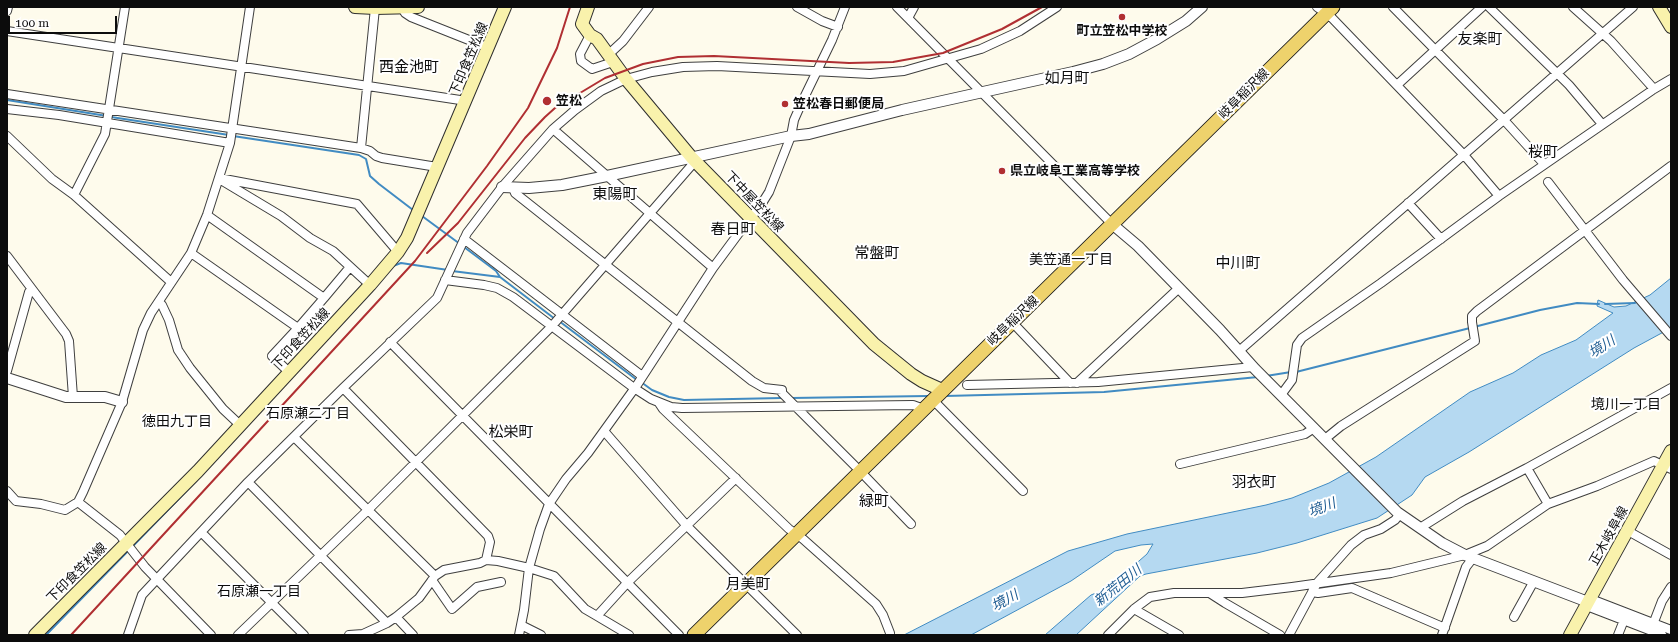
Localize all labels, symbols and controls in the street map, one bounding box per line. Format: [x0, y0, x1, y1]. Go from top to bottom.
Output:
scale bar [10, 8, 119, 34]
marker: 町立笠松中学校 [1117, 12, 1127, 22]
text: 100 m [15, 16, 49, 30]
street label: 下印食笠松線 [447, 20, 491, 98]
place label: 町立笠松中学校 [1077, 23, 1167, 39]
district label: 友楽町 [1458, 31, 1502, 49]
district label: 西金池町 [379, 59, 439, 77]
street label: 岐阜稲沢線 [1216, 66, 1272, 122]
district label: 如月町 [1045, 70, 1089, 88]
place label: 笠松 [556, 93, 582, 109]
marker: 笠松 [541, 95, 553, 107]
place label: 笠松春日郵便局 [793, 96, 884, 112]
marker: 笠松春日郵便局 [780, 99, 790, 109]
district label: 桜町 [1528, 144, 1558, 162]
place label: 県立岐阜工業高等学校 [1010, 163, 1140, 179]
marker: 県立岐阜工業高等学校 [997, 166, 1007, 176]
street label: 下中屋笠松線 [721, 169, 787, 235]
district label: 東陽町 [593, 186, 637, 204]
district label: 春日町 [711, 221, 755, 239]
district label: 常盤町 [855, 245, 899, 263]
district label: 美笠通一丁目 [1029, 252, 1113, 268]
district label: 中川町 [1216, 255, 1260, 273]
street label: 岐阜稲沢線 [984, 293, 1042, 349]
street label: 下印食笠松線 [269, 305, 333, 373]
water label: 境川 [1586, 332, 1618, 362]
district label: 境川一丁目 [1591, 397, 1661, 413]
district label: 石原瀬二丁目 [266, 406, 350, 422]
district label: 徳田九丁目 [142, 414, 212, 430]
district label: 松栄町 [489, 424, 533, 442]
district label: 羽衣町 [1232, 474, 1276, 492]
district label: 緑町 [859, 493, 889, 511]
water label: 境川 [1306, 495, 1338, 521]
street label: 正木岐阜線 [1586, 504, 1632, 568]
street label: 下印食笠松線 [44, 540, 110, 606]
water label: 新荒田川 [1091, 562, 1145, 610]
district label: 月美町 [726, 576, 770, 594]
district label: 石原瀬一丁目 [217, 584, 301, 600]
water label: 境川 [989, 587, 1021, 615]

